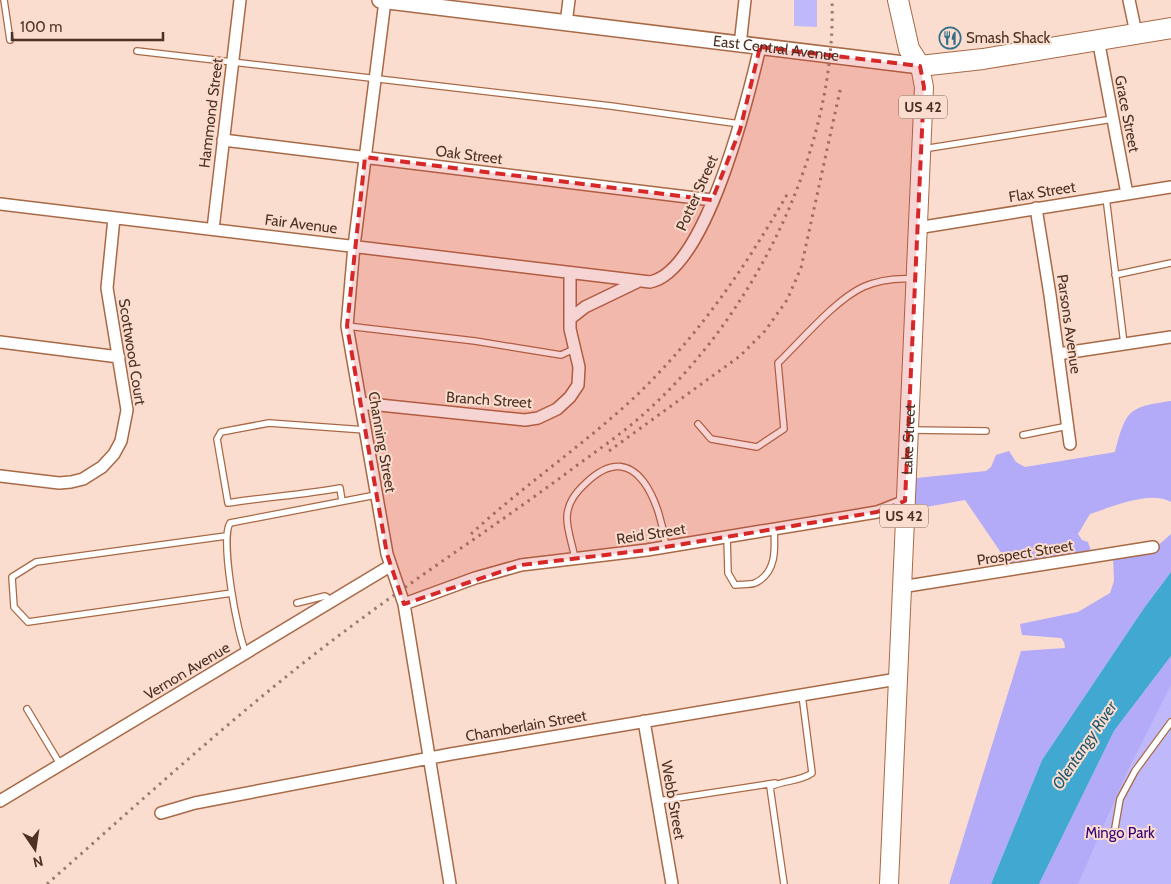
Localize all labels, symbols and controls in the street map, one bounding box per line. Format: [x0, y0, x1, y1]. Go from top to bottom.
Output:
scale bar [12, 10, 164, 42]
text: 100 m [20, 18, 62, 36]
restaurant icon: Smash Shack [938, 26, 962, 50]
place label: Smash Shack [966, 29, 1051, 47]
street label: East Central Avenue [712, 32, 840, 65]
street label: Hammond Street [195, 57, 227, 169]
street label: Grace Street [1111, 74, 1143, 154]
road number: US 42 [899, 95, 947, 118]
street label: Oak Street [435, 142, 503, 168]
street label: Potter Street [672, 152, 722, 234]
street label: Flax Street [1007, 178, 1077, 206]
street label: Fair Avenue [264, 211, 339, 237]
street label: Parsons Avenue [1053, 273, 1085, 375]
street label: Scottwood Court [115, 297, 149, 407]
street label: Branch Street [446, 388, 532, 412]
street label: Channing Street [364, 390, 400, 494]
street label: Lake Street [898, 404, 919, 475]
road number: US 42 [880, 504, 928, 528]
street label: Reid Street [615, 520, 687, 548]
street label: Prospect Street [976, 537, 1074, 569]
street label: Vernon Avenue [141, 638, 233, 704]
water label: Olentangy River [1048, 697, 1121, 793]
street label: Chamberlain Street [464, 706, 588, 746]
street label: Webb Street [657, 759, 689, 841]
north arrow [10, 824, 60, 874]
park label: Mingo Park [1085, 824, 1155, 842]
text: N [31, 852, 45, 872]

